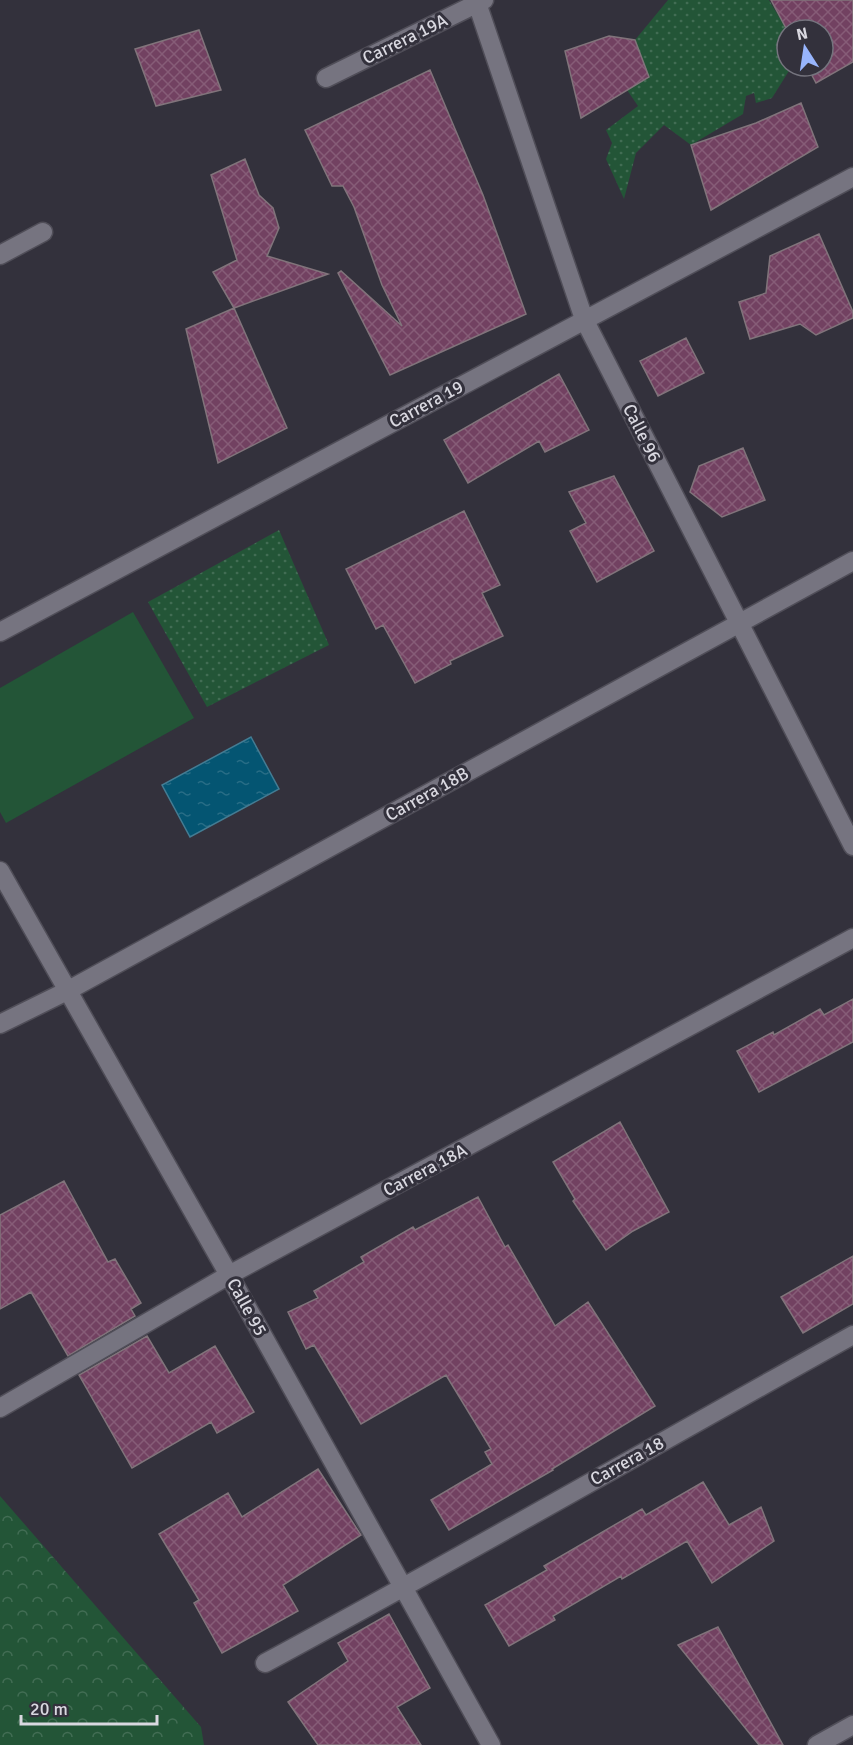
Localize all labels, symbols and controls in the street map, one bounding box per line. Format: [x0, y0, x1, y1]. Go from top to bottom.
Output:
street label: Carrera 19A [359, 9, 451, 69]
north arrow [775, 18, 835, 78]
text: N [795, 23, 810, 45]
street label: Carrera 19 [385, 375, 467, 433]
street label: Calle 96 [618, 400, 666, 466]
street label: Carrera 18B [382, 762, 473, 826]
street label: Carrera 18A [379, 1139, 471, 1201]
street label: Calle 95 [222, 1274, 272, 1340]
street label: Carrera 18 [586, 1432, 668, 1490]
scale bar [21, 1688, 158, 1726]
text: 20 m [30, 1698, 68, 1720]

